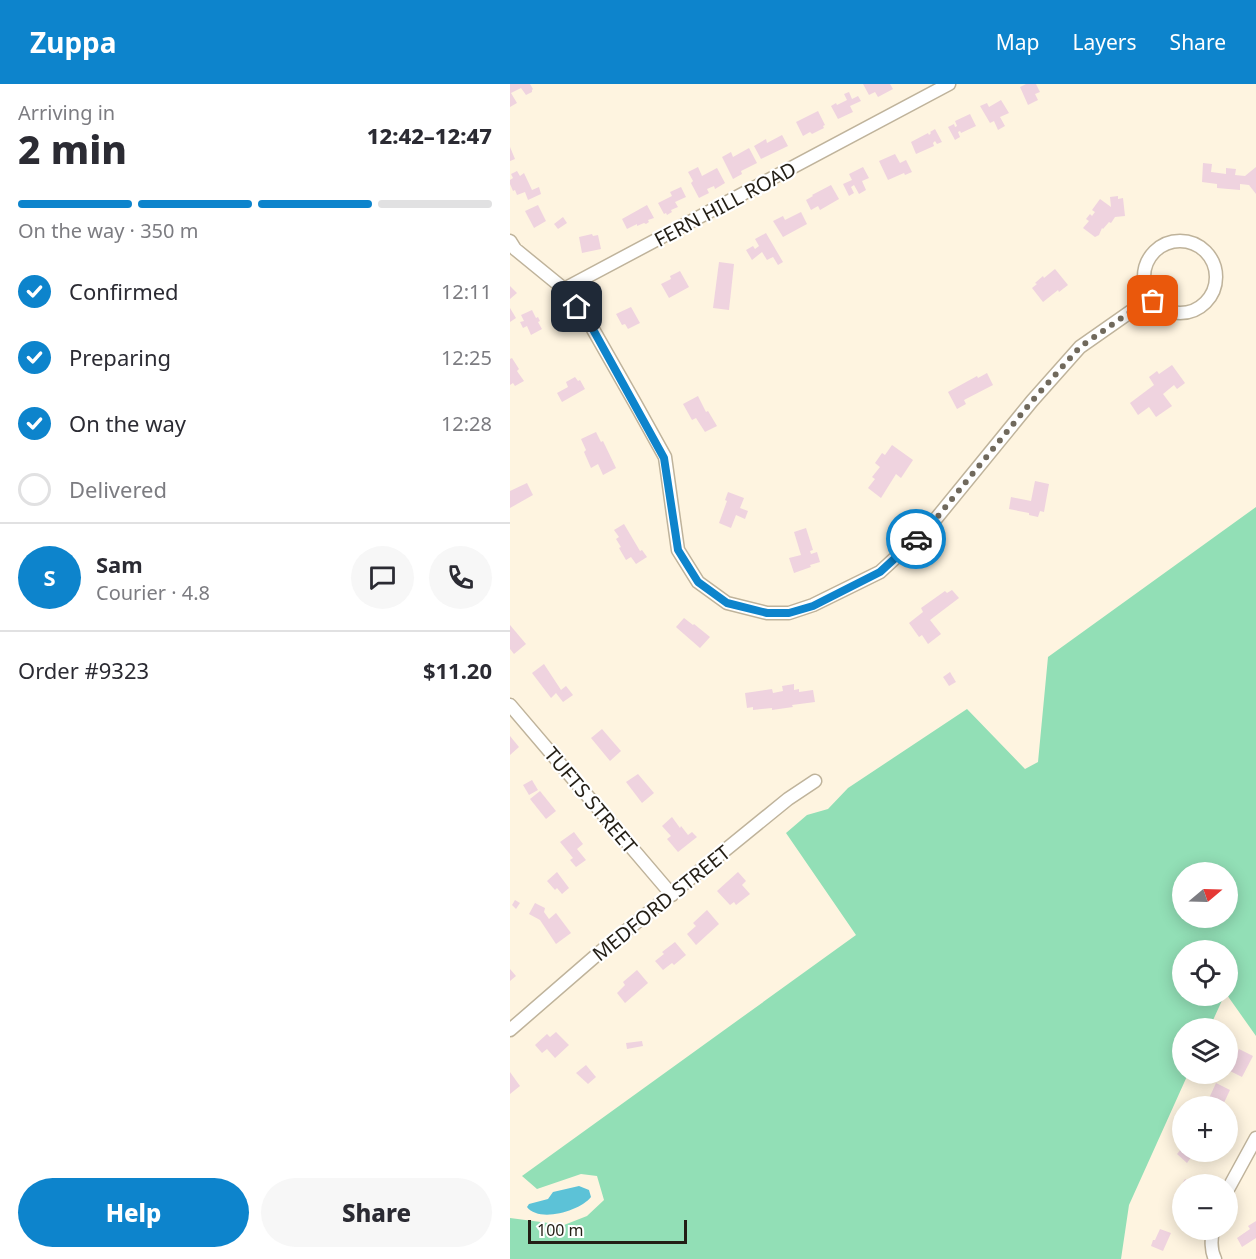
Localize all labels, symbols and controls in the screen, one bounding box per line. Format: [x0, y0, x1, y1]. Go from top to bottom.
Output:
text: Zuppa [30, 23, 117, 61]
text: Map [996, 28, 1040, 56]
text: Layers [1073, 28, 1137, 56]
text: Share [1170, 28, 1226, 56]
text: Arriving in [18, 99, 115, 126]
text: 12:42–12:47 [367, 120, 492, 150]
text: 2 min [18, 122, 127, 175]
street label: FERN HILL ROAD [649, 155, 801, 253]
text: On the way · 350 m [18, 217, 198, 244]
icon: check [18, 275, 51, 308]
pin [1127, 275, 1178, 326]
text: Confirmed [69, 276, 179, 306]
text: 12:11 [441, 278, 492, 305]
pin [551, 281, 602, 332]
icon: bag [1136, 284, 1169, 317]
icon: home [560, 290, 593, 323]
icon: check [18, 341, 51, 374]
text: Preparing [69, 342, 171, 372]
text: 12:25 [441, 344, 492, 371]
icon: check [18, 407, 51, 440]
text: On the way [69, 408, 186, 438]
text: 12:28 [441, 410, 492, 437]
text: Delivered [69, 474, 167, 504]
courier [886, 509, 946, 569]
icon: car [900, 523, 933, 556]
button: chat [351, 546, 414, 609]
button: phone [429, 546, 492, 609]
text: Sam [96, 549, 143, 579]
text: S [43, 562, 56, 592]
text: Courier · 4.8 [96, 579, 210, 606]
text: Order #9323 [18, 655, 149, 685]
text: $11.20 [423, 655, 492, 685]
street label: TUFTS STREET [538, 741, 644, 859]
street label: MEDFORD STREET [586, 839, 736, 967]
north arrow [1172, 862, 1238, 928]
map controls [1172, 862, 1238, 1240]
button: locate [1172, 940, 1238, 1006]
button: layers [1172, 1018, 1238, 1084]
button: + [1172, 1096, 1238, 1162]
button: − [1172, 1174, 1238, 1240]
button: Help [18, 1178, 249, 1247]
button: Share [261, 1178, 492, 1247]
scale bar [528, 1217, 687, 1244]
text: 100 m [537, 1219, 584, 1241]

